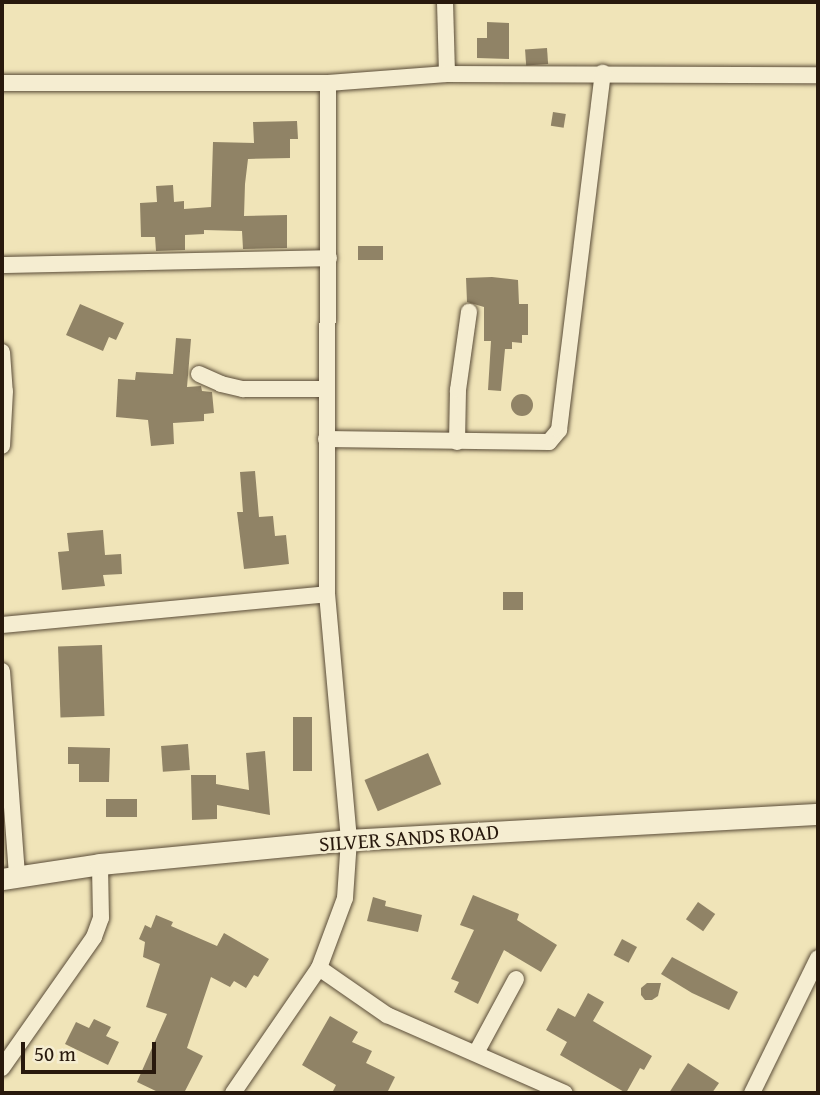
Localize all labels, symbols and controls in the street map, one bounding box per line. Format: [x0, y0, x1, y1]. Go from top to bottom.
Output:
street label: SILVER SANDS ROAD [318, 819, 500, 857]
scale bar [24, 1028, 159, 1072]
text: 50 m [34, 1038, 76, 1069]

